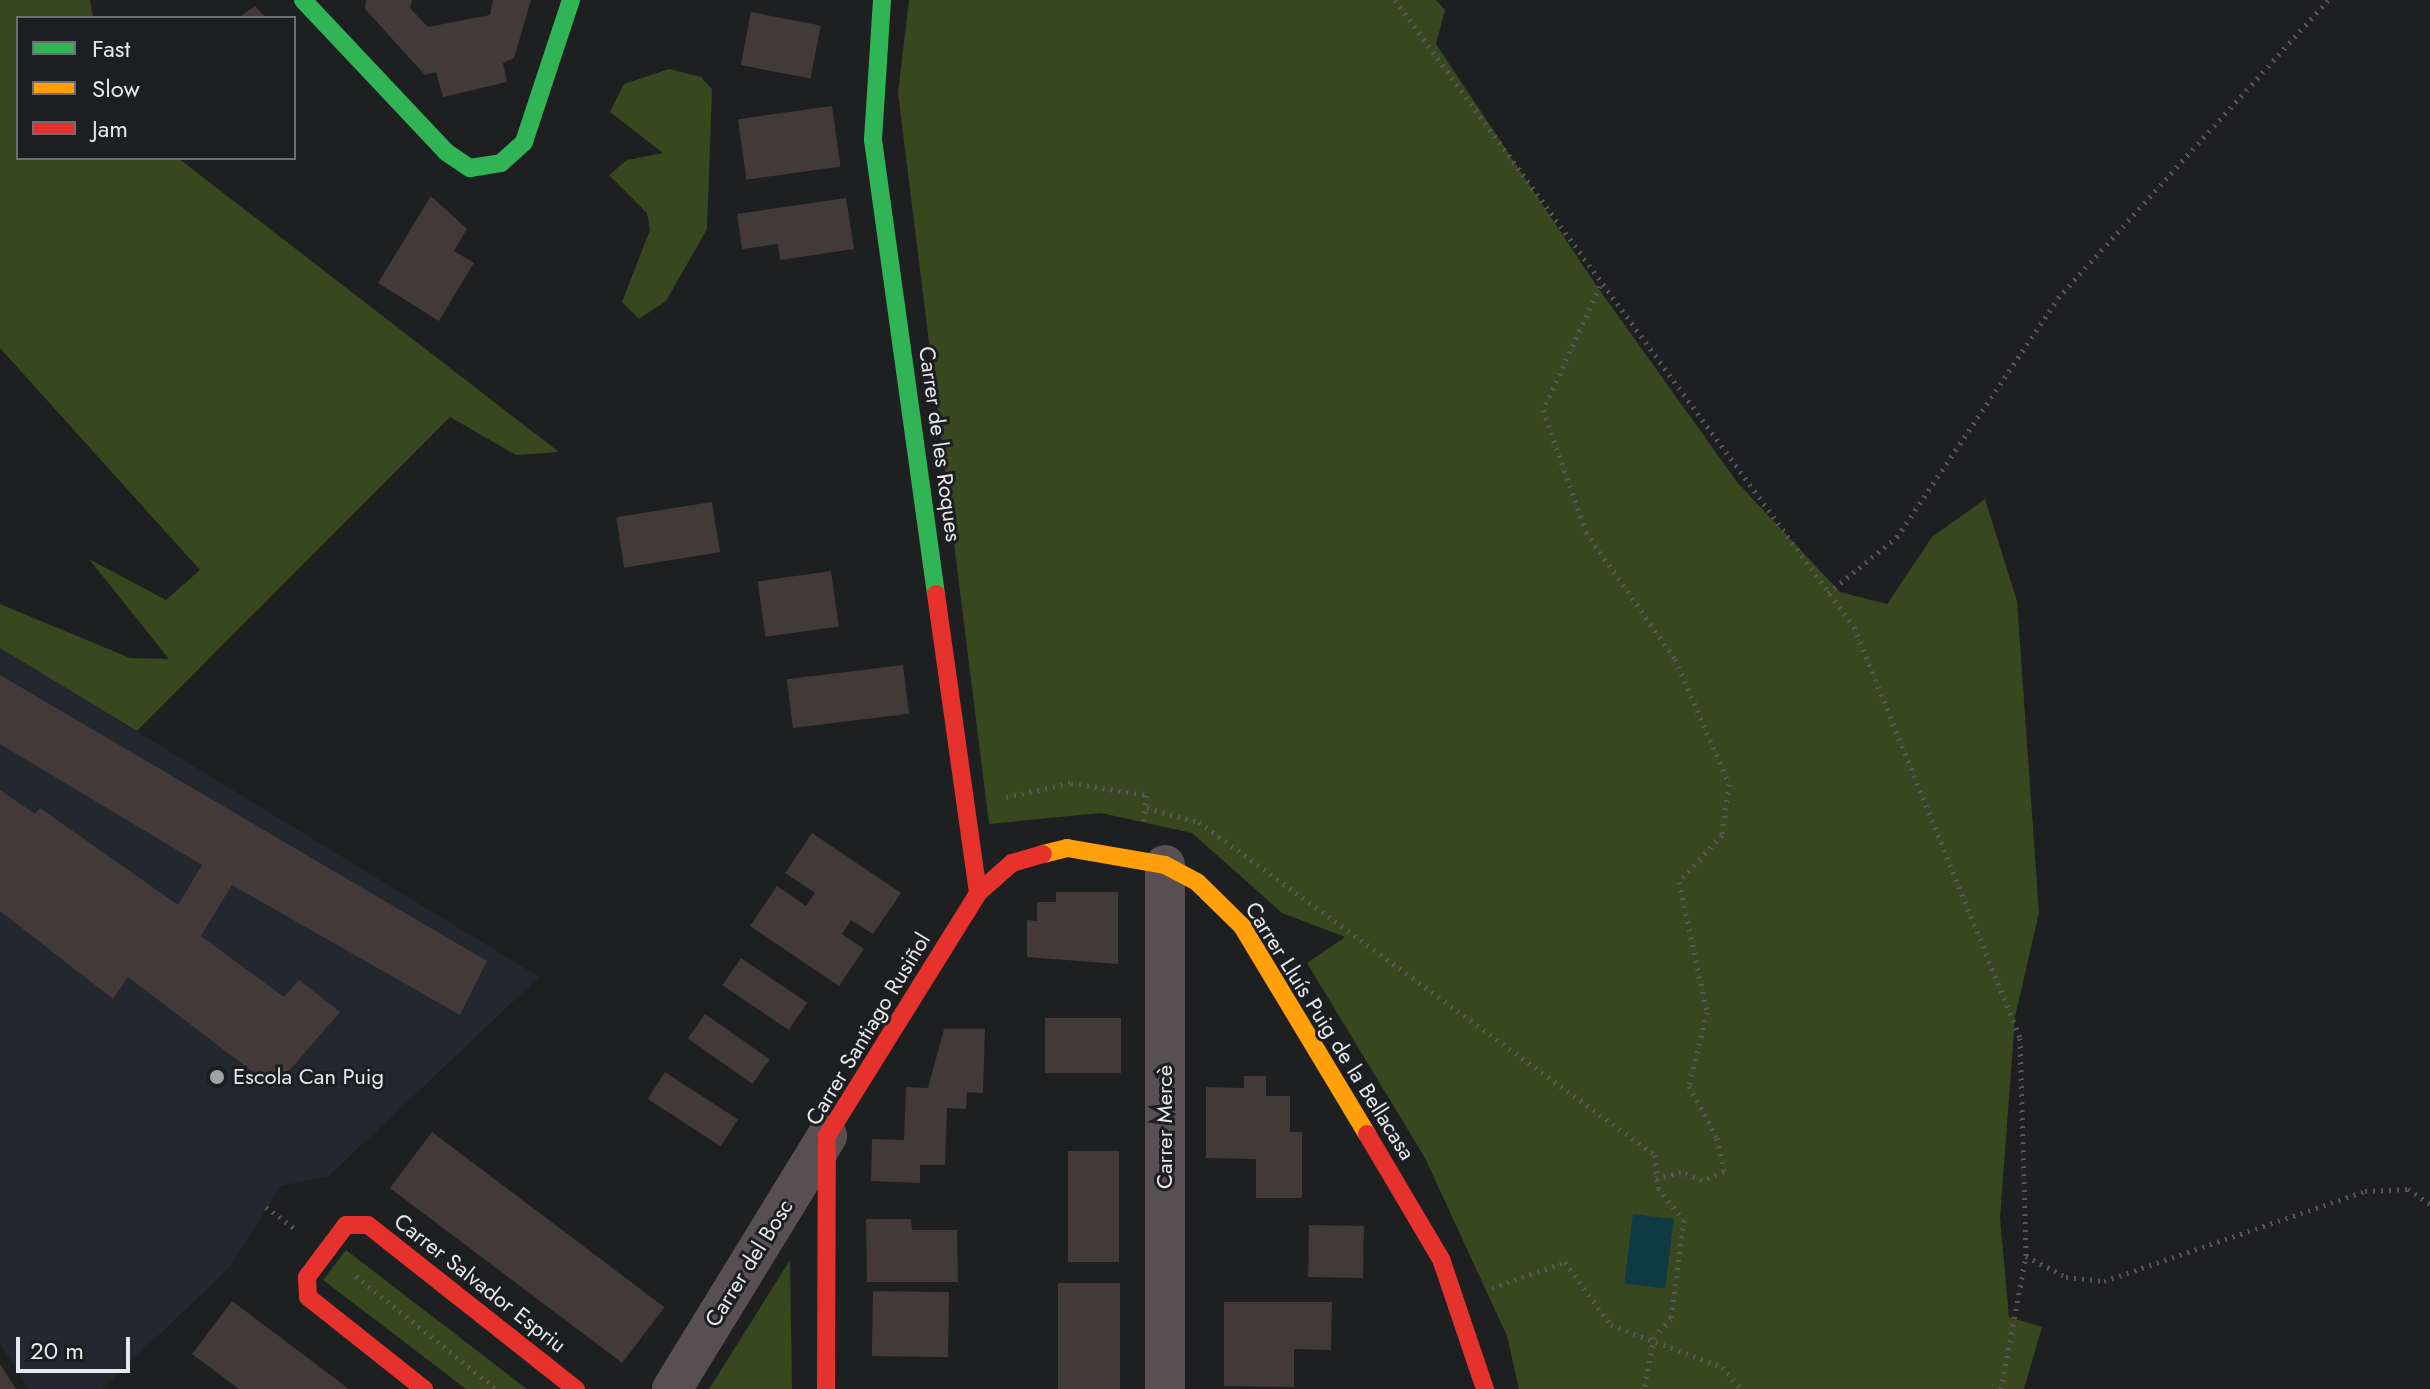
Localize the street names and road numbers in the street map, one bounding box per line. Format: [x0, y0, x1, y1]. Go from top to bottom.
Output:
street label: Carrer de les Roques [913, 345, 967, 543]
street label: Carrer Lluís Puig de la Bellacasa [1240, 897, 1420, 1165]
street label: Carrer Santiago Rusiñol [800, 928, 936, 1130]
street label: Carrer Mercè [1152, 1065, 1178, 1189]
street label: Carrer del Bosc [699, 1194, 799, 1332]
street label: Carrer Salvador Espriu [389, 1208, 571, 1358]

